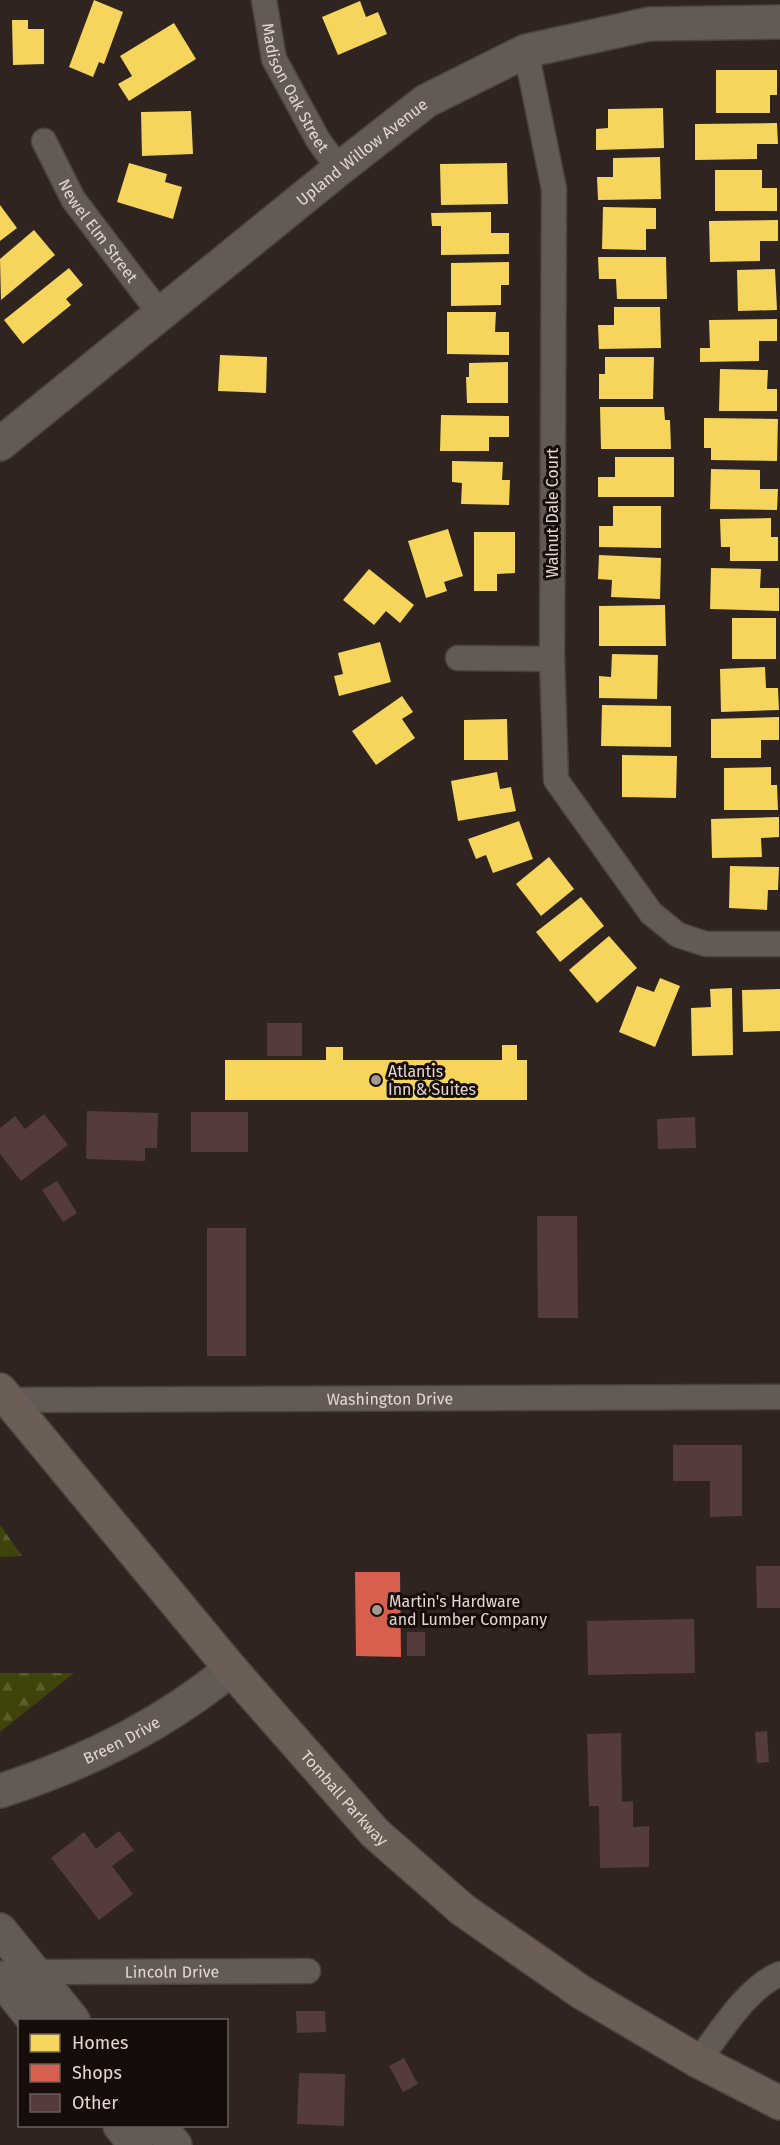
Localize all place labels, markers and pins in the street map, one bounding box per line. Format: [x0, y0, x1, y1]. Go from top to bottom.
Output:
place label: Atlantis Inn & Suites [388, 1062, 476, 1099]
marker: Atlantis Inn & Suites [369, 1073, 383, 1087]
place label: Martin's Hardware and Lumber Company [389, 1592, 547, 1629]
marker: Martin's Hardware and Lumber Company [370, 1603, 384, 1617]

